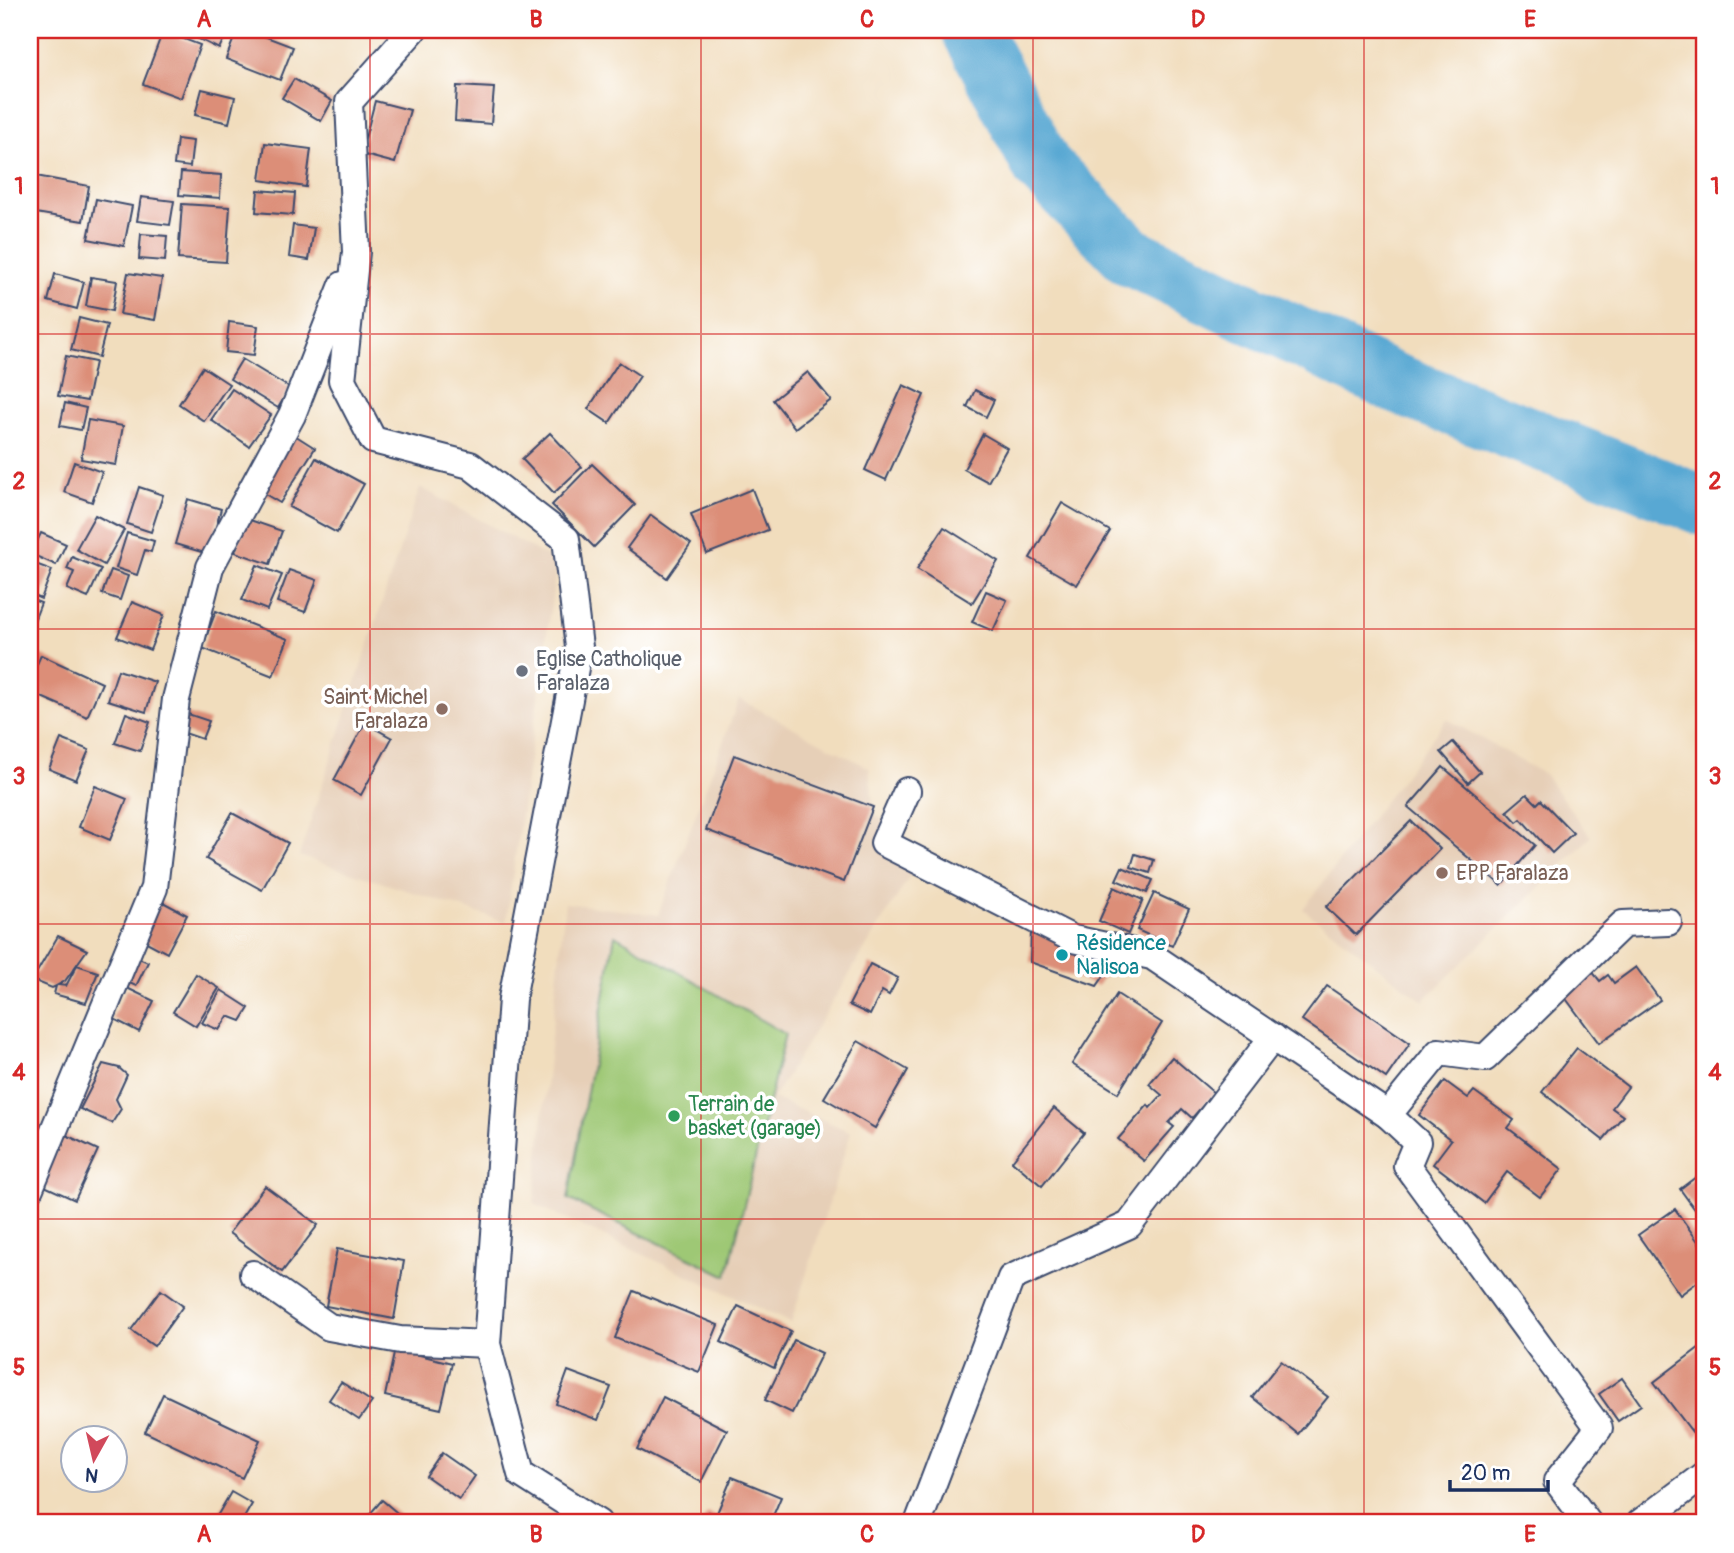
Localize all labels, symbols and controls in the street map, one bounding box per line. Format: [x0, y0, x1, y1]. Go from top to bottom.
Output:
text: A [197, 5, 212, 34]
text: B [529, 5, 543, 34]
text: C [860, 5, 874, 34]
text: D [1191, 5, 1205, 34]
text: E [1524, 5, 1536, 34]
text: 1 [15, 172, 24, 201]
text: 1 [1711, 172, 1720, 201]
text: 2 [13, 467, 26, 496]
text: 2 [1709, 467, 1722, 496]
place label: Eglise Catholique Faralaza [536, 646, 682, 697]
marker: Eglise Catholique Faralaza [514, 663, 530, 679]
place label: Saint Michel Faralaza [323, 684, 428, 735]
marker: Saint Michel Faralaza [434, 701, 450, 717]
text: 3 [13, 762, 25, 791]
text: 3 [1709, 762, 1721, 791]
place label: EPP Faralaza [1456, 860, 1569, 887]
marker: EPP Faralaza [1434, 865, 1450, 881]
place label: Résidence Nalisoa [1076, 930, 1166, 981]
marker: Résidence Nalisoa [1054, 947, 1070, 963]
text: 4 [12, 1058, 26, 1087]
text: 4 [1708, 1058, 1722, 1087]
place label: Terrain de basket (garage) [688, 1091, 822, 1142]
marker: Terrain de basket (garage) [666, 1108, 682, 1124]
text: 5 [13, 1353, 25, 1382]
text: 5 [1709, 1353, 1721, 1382]
north arrow [60, 1424, 130, 1494]
scale bar [1450, 1448, 1548, 1492]
text: 20 m [1461, 1460, 1510, 1487]
text: N [84, 1462, 100, 1488]
text: A [197, 1520, 212, 1549]
text: B [529, 1520, 543, 1549]
text: C [860, 1520, 874, 1549]
text: D [1191, 1520, 1205, 1549]
text: E [1524, 1520, 1536, 1549]

